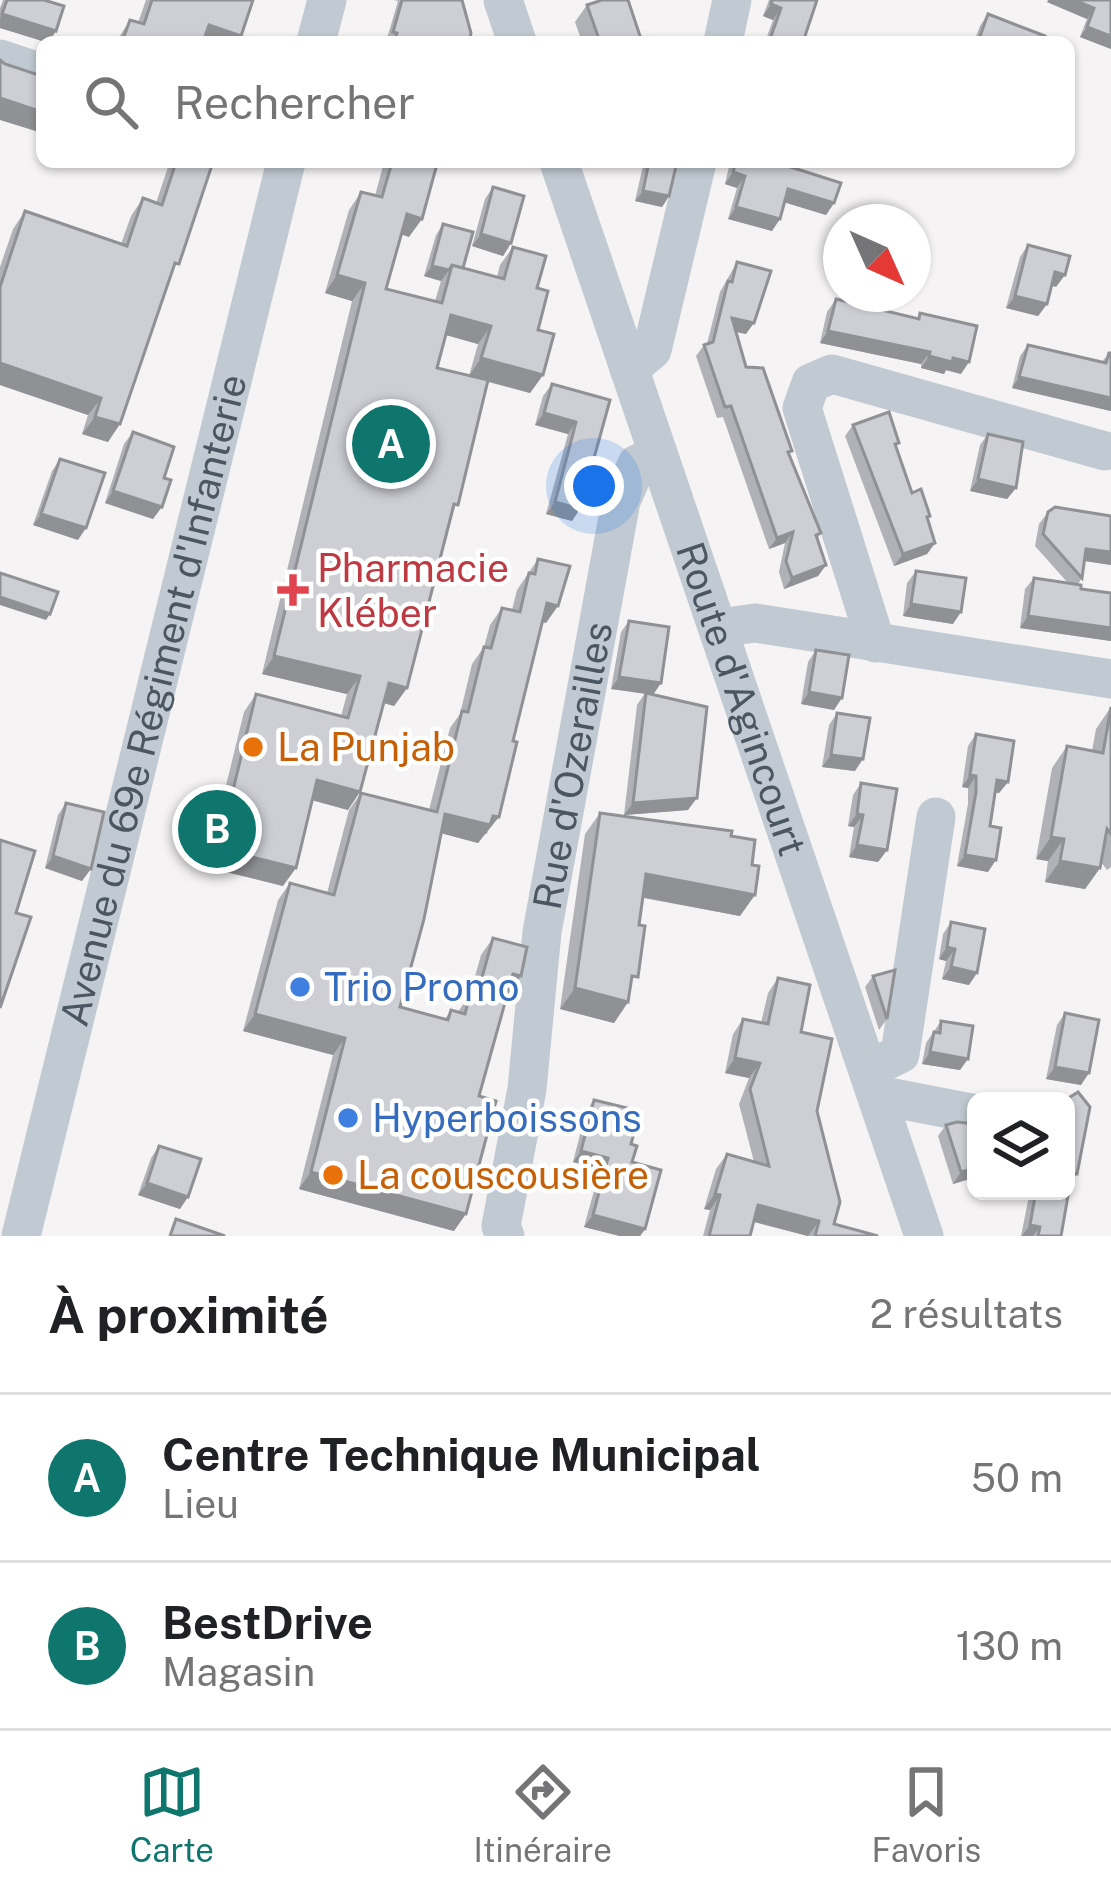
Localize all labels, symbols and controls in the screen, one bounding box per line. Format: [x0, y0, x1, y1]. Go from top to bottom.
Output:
search box [36, 36, 1075, 168]
icon: search [78, 69, 144, 135]
text: Rechercher [174, 76, 415, 129]
north arrow [823, 204, 931, 312]
street label: Avenue du 69e Régiment d'Infanterie [51, 370, 256, 1031]
pin: A [352, 399, 430, 489]
your location [564, 456, 624, 516]
street label: Route d'Agincourt [667, 536, 816, 862]
place label: Pharmacie Kléber [317, 545, 509, 636]
marker: Pharmacie Kléber [280, 577, 306, 603]
street label: Rue d'Ozerailles [524, 618, 621, 913]
place label: La Punjab [277, 724, 455, 770]
marker: La Punjab [240, 734, 266, 760]
pin: B [178, 784, 256, 874]
place label: Trio Promo [324, 964, 520, 1010]
marker: Trio Promo [287, 974, 313, 1000]
map controls [967, 1092, 1075, 1200]
button: layers [967, 1092, 1075, 1200]
place label: Hyperboissons [372, 1095, 642, 1141]
marker: Hyperboissons [335, 1105, 361, 1131]
place label: La couscousière [357, 1152, 649, 1198]
marker: La couscousière [320, 1162, 346, 1188]
text: À proximité [48, 1285, 329, 1344]
text: 2 résultats [870, 1291, 1063, 1337]
text: Centre Technique Municipal [162, 1428, 761, 1481]
text: A [73, 1455, 101, 1501]
text: 50 m [971, 1455, 1063, 1501]
text: Lieu [162, 1481, 239, 1527]
text: BestDrive [162, 1596, 373, 1649]
text: B [74, 1623, 100, 1669]
text: 130 m [956, 1623, 1063, 1669]
text: Magasin [162, 1649, 315, 1695]
tab: Carte [130, 1759, 214, 1869]
tab: Itinéraire [474, 1759, 612, 1869]
tab: Favoris [871, 1759, 981, 1869]

